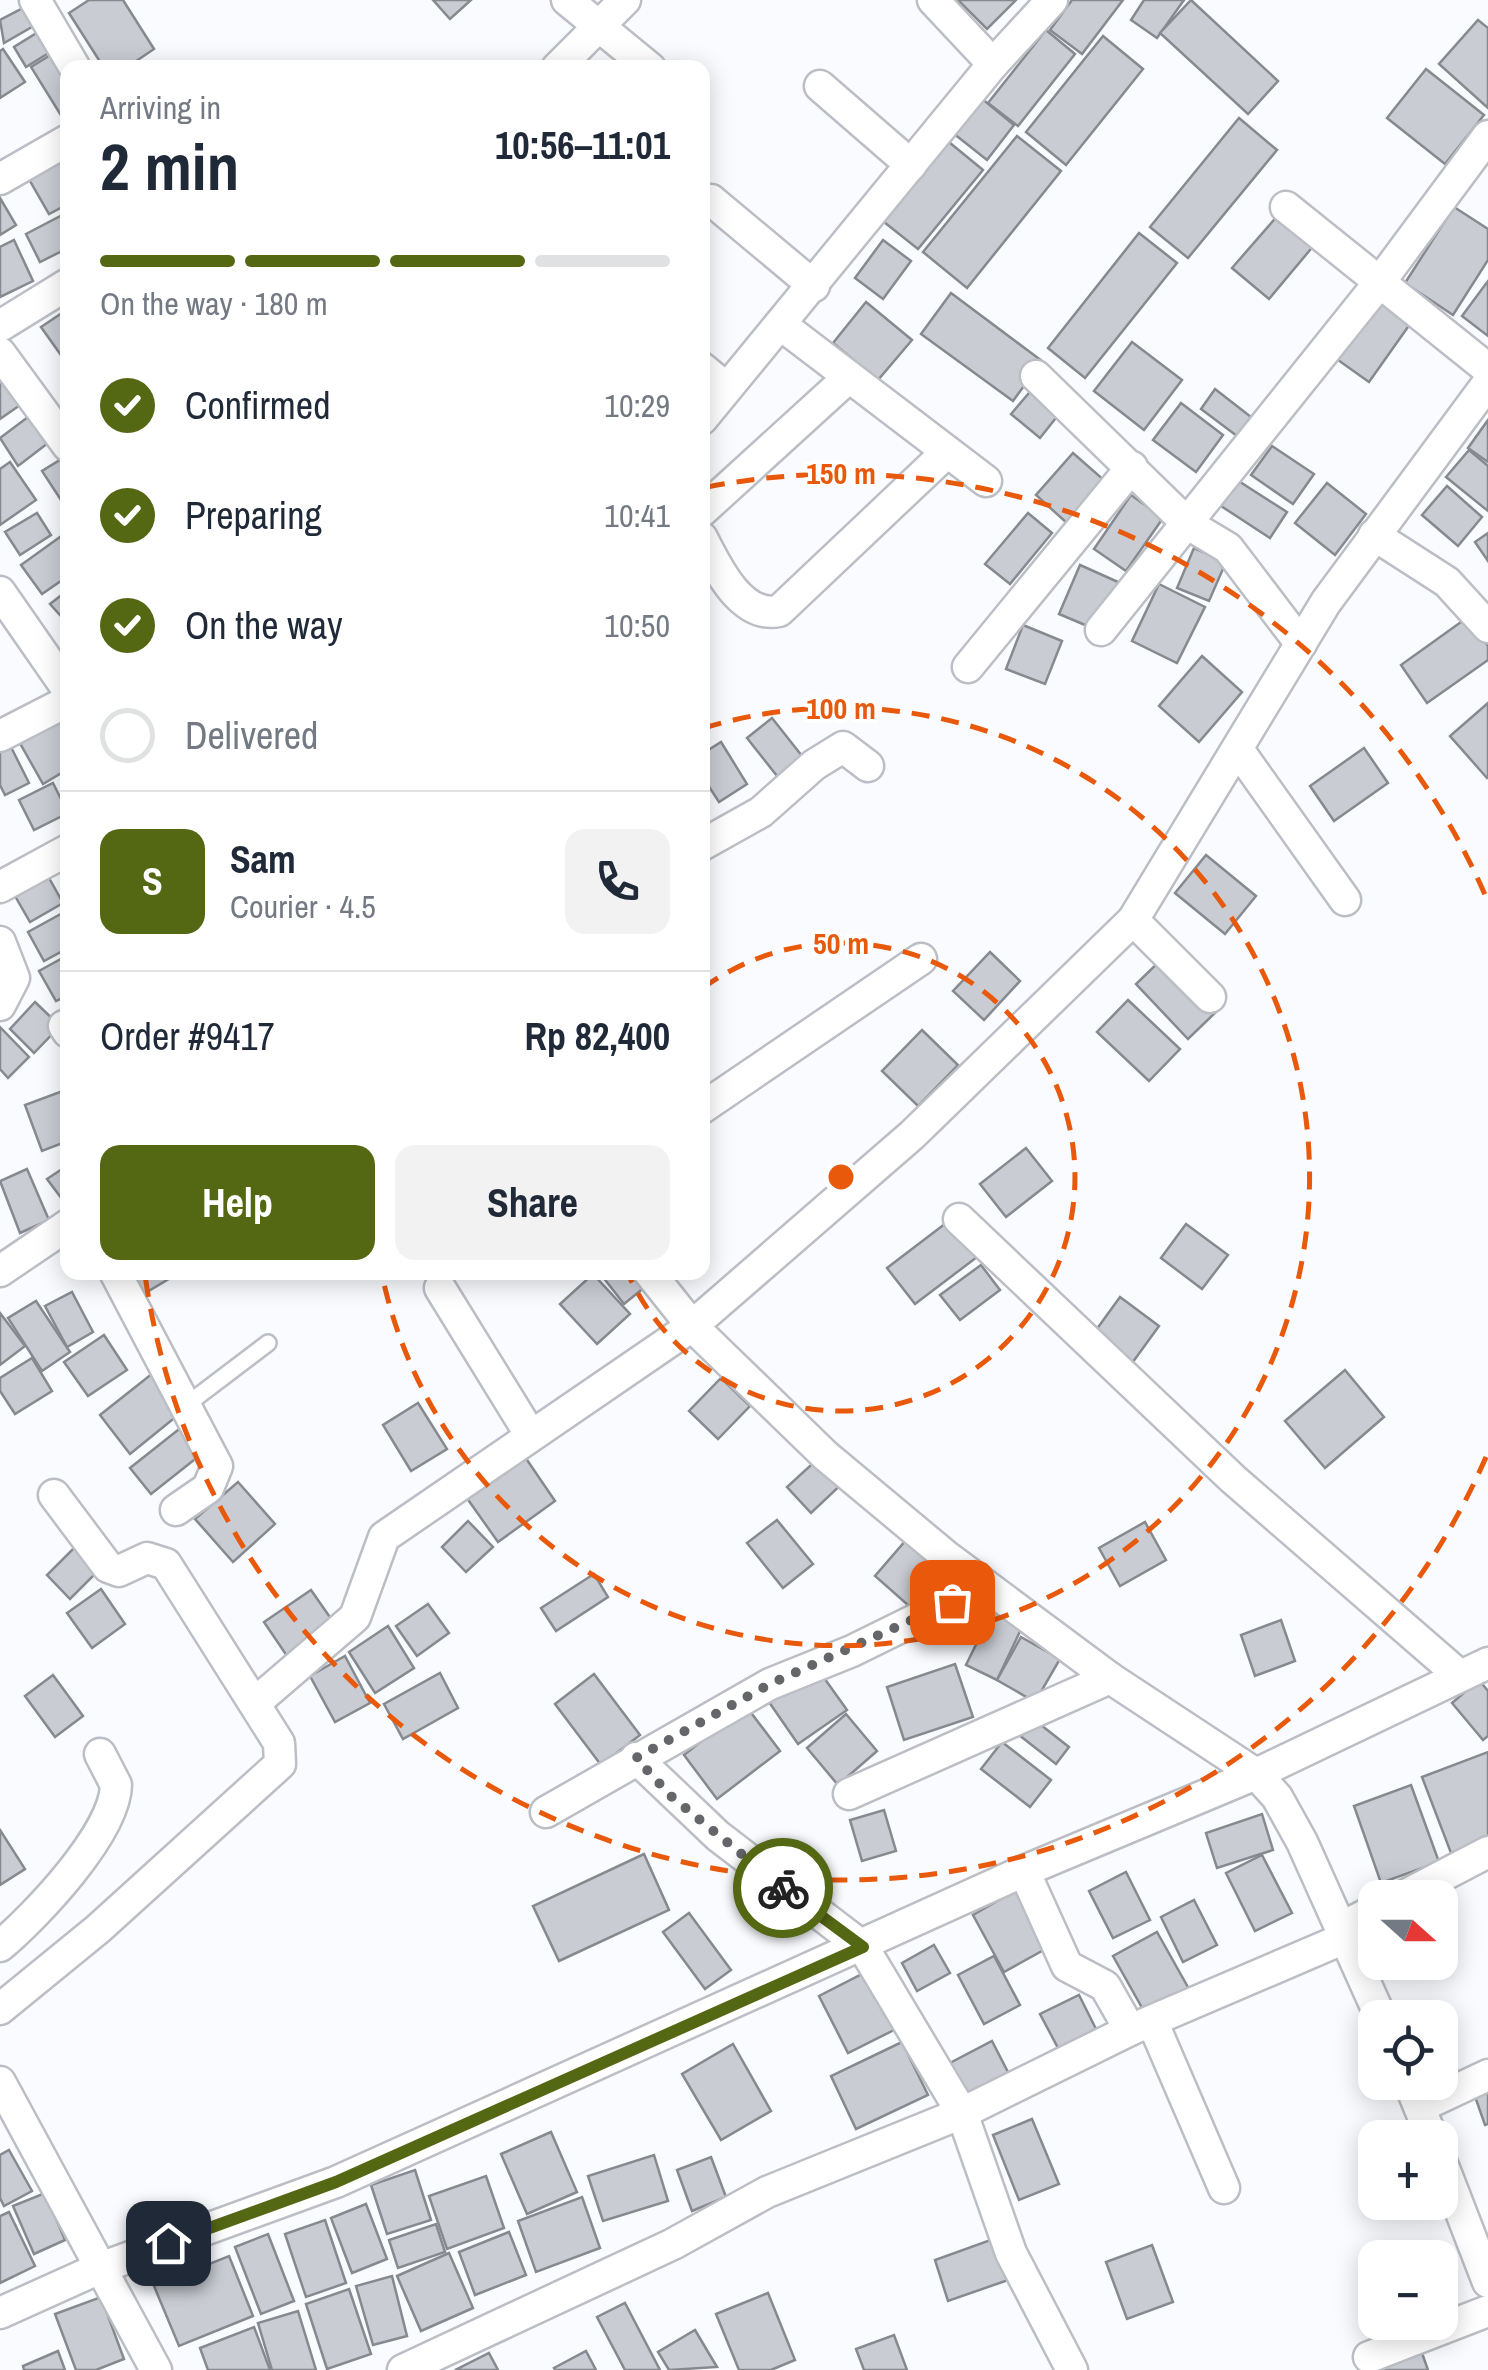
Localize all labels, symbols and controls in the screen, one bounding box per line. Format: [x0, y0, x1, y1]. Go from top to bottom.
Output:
text: Arriving in [100, 86, 221, 129]
text: 10:56–11:01 [495, 120, 670, 171]
text: 2 min [100, 123, 239, 210]
text: On the way · 180 m [100, 282, 328, 325]
icon: check [100, 378, 155, 433]
text: Confirmed [185, 380, 330, 431]
text: 10:29 [604, 384, 670, 427]
text: 150 m [806, 453, 876, 493]
icon: check [100, 488, 155, 543]
text: Preparing [185, 490, 322, 541]
text: 10:41 [604, 494, 670, 537]
icon: check [100, 598, 155, 653]
text: On the way [185, 600, 343, 651]
text: 10:50 [604, 604, 670, 647]
text: 100 m [806, 688, 876, 728]
text: Delivered [185, 710, 318, 761]
button: phone [565, 829, 670, 934]
text: Sam [230, 834, 296, 885]
text: S [142, 856, 163, 907]
text: Courier · 4.5 [230, 885, 376, 928]
text: 50 m [813, 923, 869, 963]
text: Order #9417 [100, 1011, 275, 1062]
text: Rp 82,400 [524, 1011, 670, 1062]
button: Help [100, 1145, 375, 1260]
button: Share [395, 1145, 670, 1260]
centre of rings [823, 1159, 859, 1195]
pin [910, 1560, 995, 1645]
icon: bag [925, 1575, 980, 1630]
courier [733, 1838, 833, 1938]
icon: bike [756, 1861, 811, 1916]
north arrow [1358, 1880, 1458, 1980]
map controls [1358, 1880, 1458, 2340]
button: locate [1358, 2000, 1458, 2100]
button: + [1358, 2120, 1458, 2220]
pin [126, 2201, 211, 2286]
icon: home [141, 2216, 196, 2271]
button: − [1358, 2240, 1458, 2340]

